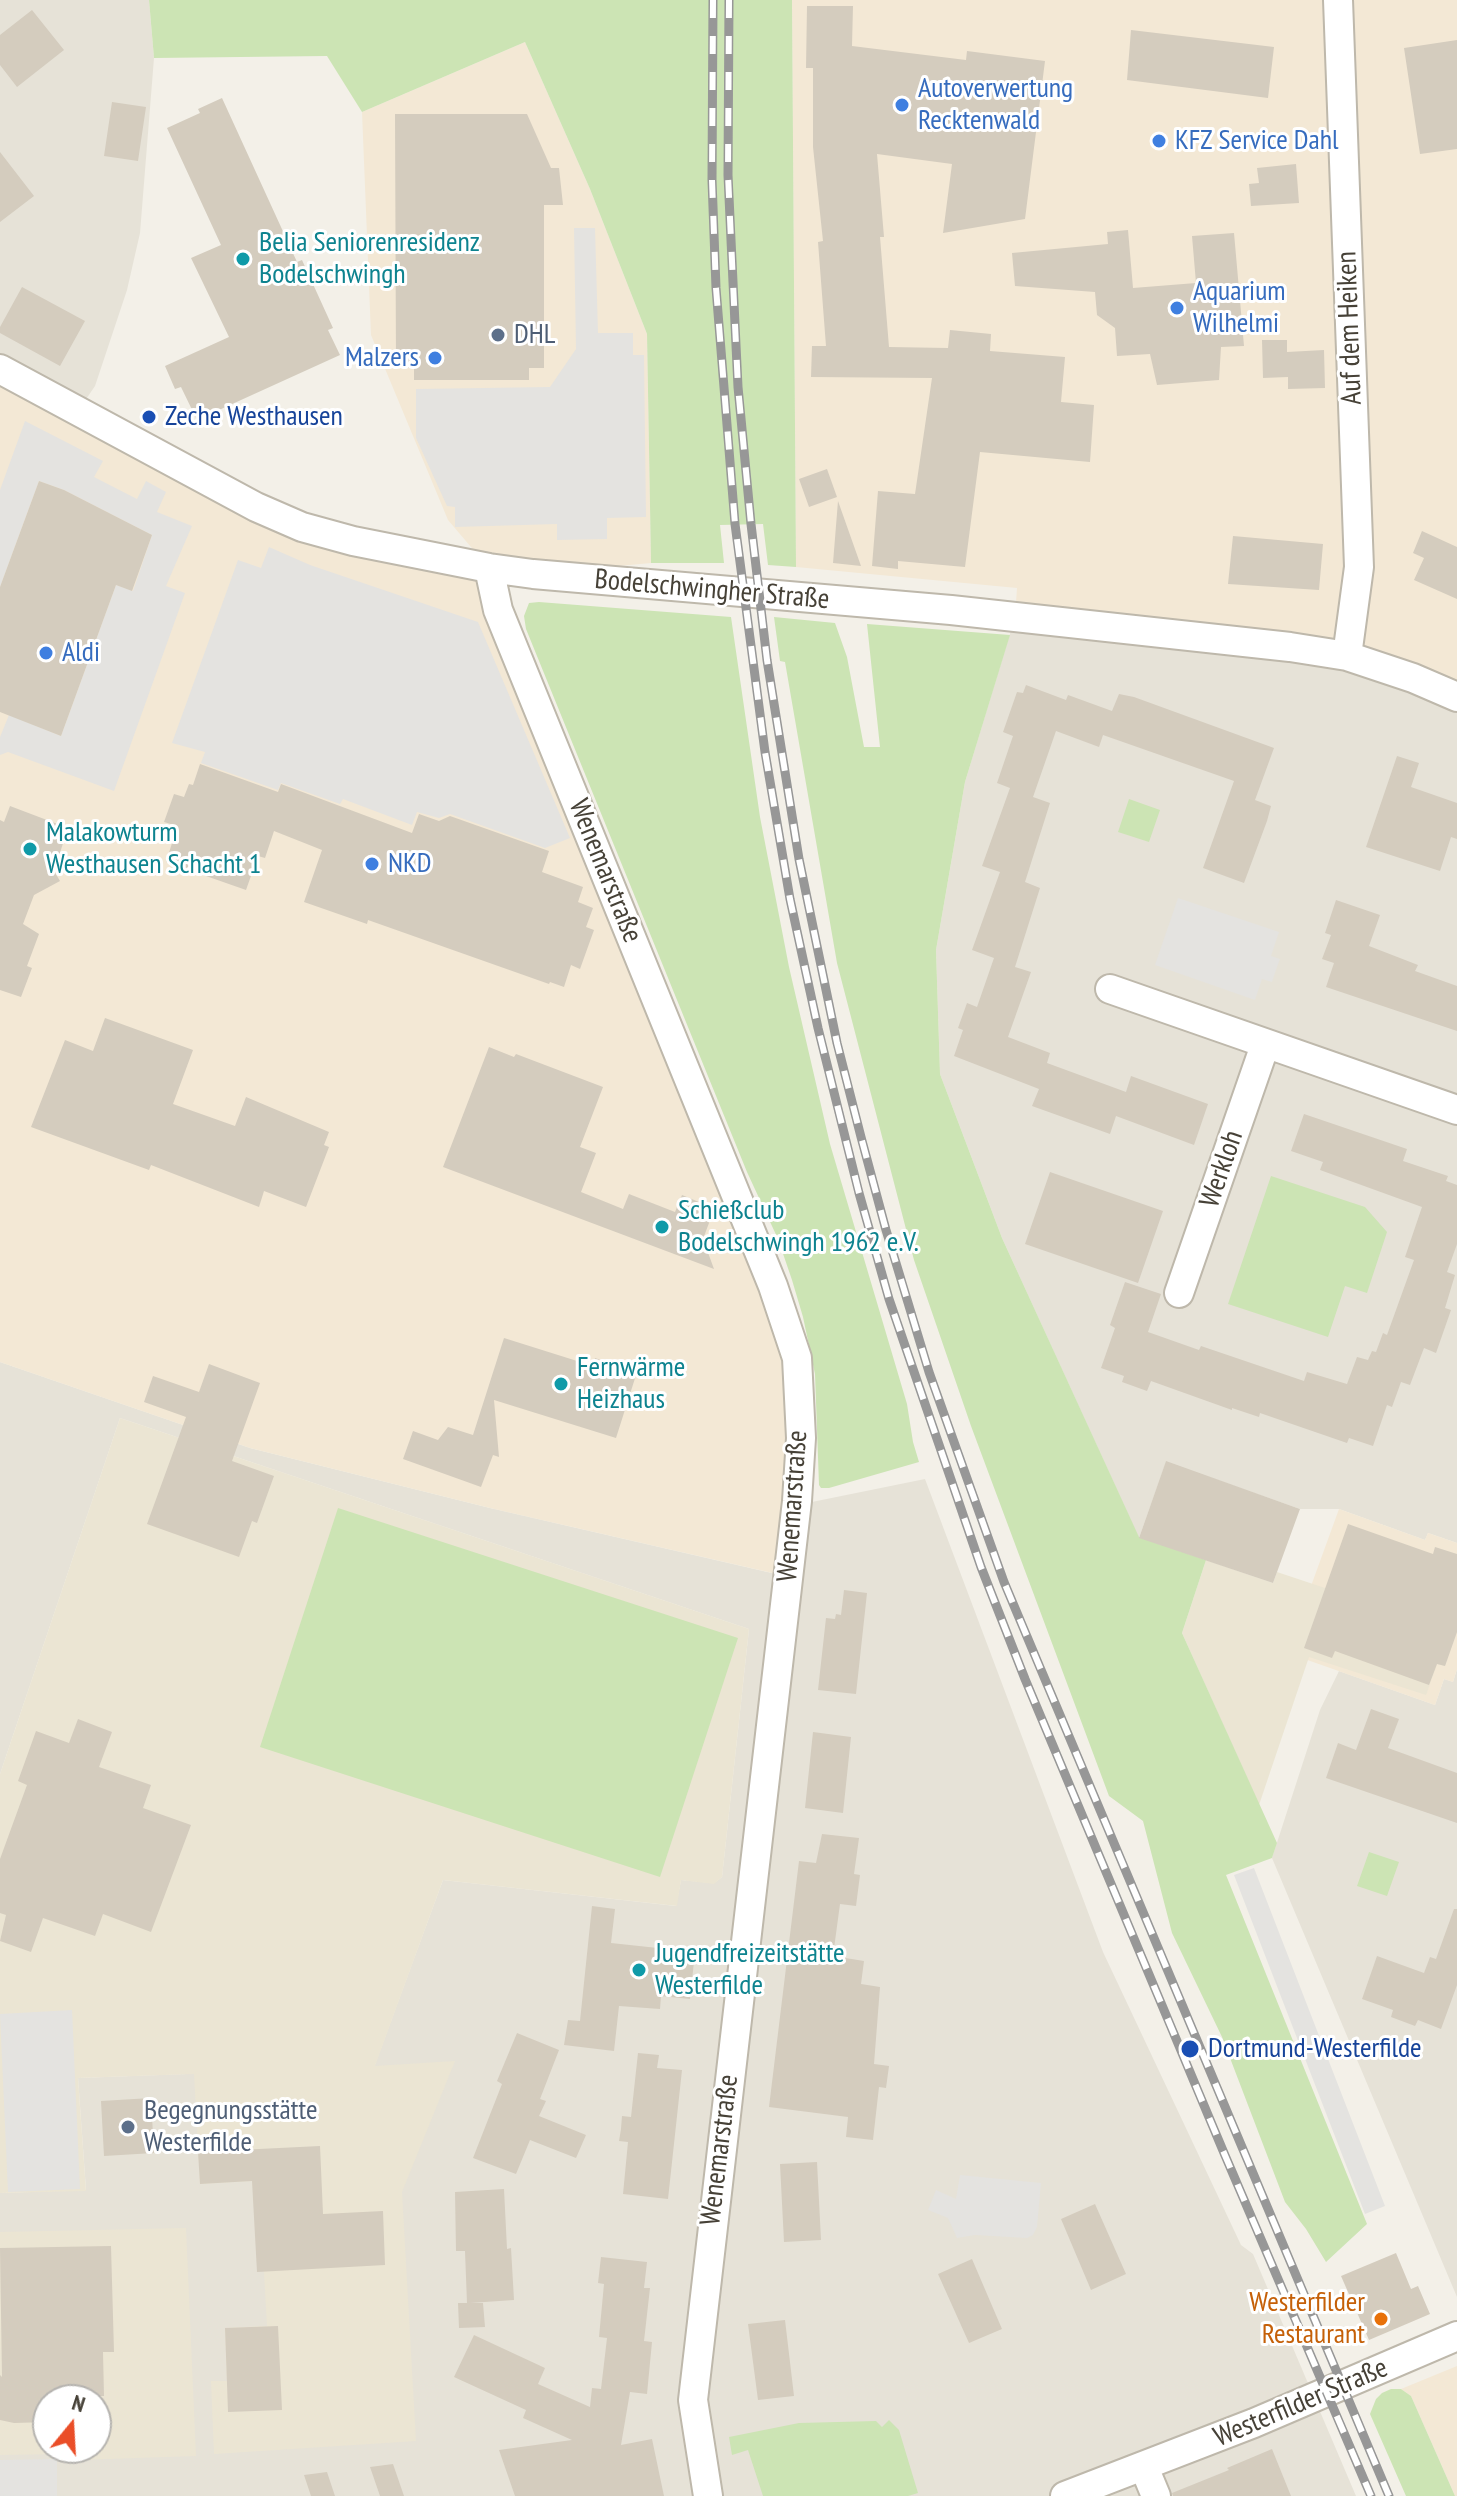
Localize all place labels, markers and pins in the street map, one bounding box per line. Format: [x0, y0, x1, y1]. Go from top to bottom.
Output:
place label: Autoverwertung Recktenwald [918, 72, 1073, 138]
marker: Autoverwertung Recktenwald [893, 96, 911, 114]
place label: KFZ Service Dahl [1175, 124, 1338, 158]
marker: KFZ Service Dahl [1150, 132, 1168, 150]
place label: Belia Seniorenresidenz Bodelschwingh [259, 226, 480, 292]
marker: Belia Seniorenresidenz Bodelschwingh [234, 250, 252, 268]
place label: Aquarium Wilhelmi [1193, 275, 1286, 341]
marker: Aquarium Wilhelmi [1168, 299, 1186, 317]
place label: DHL [514, 318, 555, 352]
marker: DHL [489, 326, 507, 344]
place label: Malzers [345, 341, 419, 375]
marker: Malzers [426, 349, 444, 367]
place label: Zeche Westhausen [165, 400, 343, 434]
marker: Zeche Westhausen [140, 408, 158, 426]
place label: Aldi [62, 636, 100, 670]
marker: Aldi [37, 644, 55, 662]
place label: Malakowturm Westhausen Schacht 1 [46, 816, 261, 882]
marker: Malakowturm Westhausen Schacht 1 [21, 840, 39, 858]
place label: NKD [388, 847, 432, 881]
marker: NKD [363, 855, 381, 873]
place label: Schießclub Bodelschwingh 1962 e.V. [678, 1194, 919, 1260]
marker: Schießclub Bodelschwingh 1962 e.V. [653, 1218, 671, 1236]
place label: Fernwärme Heizhaus [577, 1351, 685, 1417]
marker: Fernwärme Heizhaus [552, 1375, 570, 1393]
place label: Jugendfreizeitstätte Westerfilde [655, 1937, 845, 2003]
marker: Jugendfreizeitstätte Westerfilde [630, 1961, 648, 1979]
place label: Dortmund-Westerfilde [1208, 2032, 1422, 2066]
marker: Dortmund-Westerfilde [1179, 2038, 1201, 2060]
place label: Begegnungsstätte Westerfilde [144, 2094, 317, 2160]
marker: Begegnungsstätte Westerfilde [119, 2118, 137, 2136]
place label: Westerfilder Restaurant [1249, 2286, 1365, 2352]
marker: Westerfilder Restaurant [1372, 2310, 1390, 2328]

